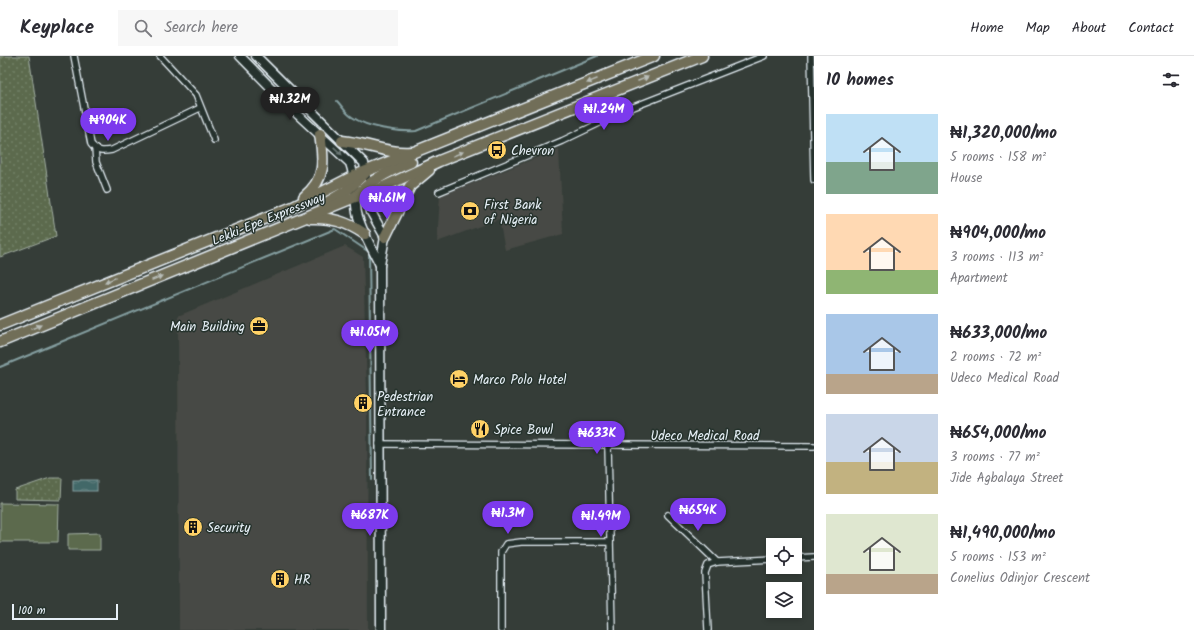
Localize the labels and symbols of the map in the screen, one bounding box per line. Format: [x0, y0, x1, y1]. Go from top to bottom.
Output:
one-way arrow [638, 76, 650, 82]
one-way arrow [586, 79, 598, 85]
pin: ₦1.32M [257, 87, 323, 121]
pin: ₦1.24M [571, 97, 637, 131]
pin: ₦904K [80, 108, 136, 142]
bus stop icon: Chevron [486, 139, 508, 161]
place label: Chevron [511, 141, 554, 162]
one-way arrow [333, 146, 343, 156]
one-way arrow [452, 150, 464, 156]
pin: ₦1.61M [354, 186, 420, 220]
street label: Lekki-Epe Expressway [209, 187, 329, 252]
place label: First Bank of Nigeria [484, 195, 542, 231]
bank icon: First Bank of Nigeria [459, 200, 481, 222]
one-way arrow [151, 275, 162, 281]
one-way arrow [104, 277, 116, 283]
office icon: Main Building [248, 315, 270, 337]
place label: Main Building [170, 317, 245, 338]
pin: ₦1.05M [337, 320, 403, 354]
one-way arrow [31, 324, 42, 330]
hotel icon: Marco Polo Hotel [448, 368, 470, 390]
place label: Marco Polo Hotel [473, 370, 566, 391]
place label: Pedestrian Entrance [377, 387, 433, 423]
building icon: Pedestrian Entrance [352, 392, 374, 414]
restaurant icon: Spice Bowl [469, 418, 491, 440]
place label: Spice Bowl [494, 420, 553, 441]
pin: ₦633K [569, 421, 625, 455]
street label: Udeco Medical Road [650, 426, 760, 447]
pin: ₦654K [670, 498, 726, 532]
pin: ₦1.3M [480, 501, 536, 535]
pin: ₦687K [342, 503, 398, 537]
pin: ₦1.49M [568, 504, 634, 538]
building icon: Security [182, 516, 204, 538]
place label: Security [207, 518, 251, 539]
building icon: HR [269, 568, 291, 590]
place label: HR [294, 570, 311, 591]
scale bar [12, 602, 118, 621]

